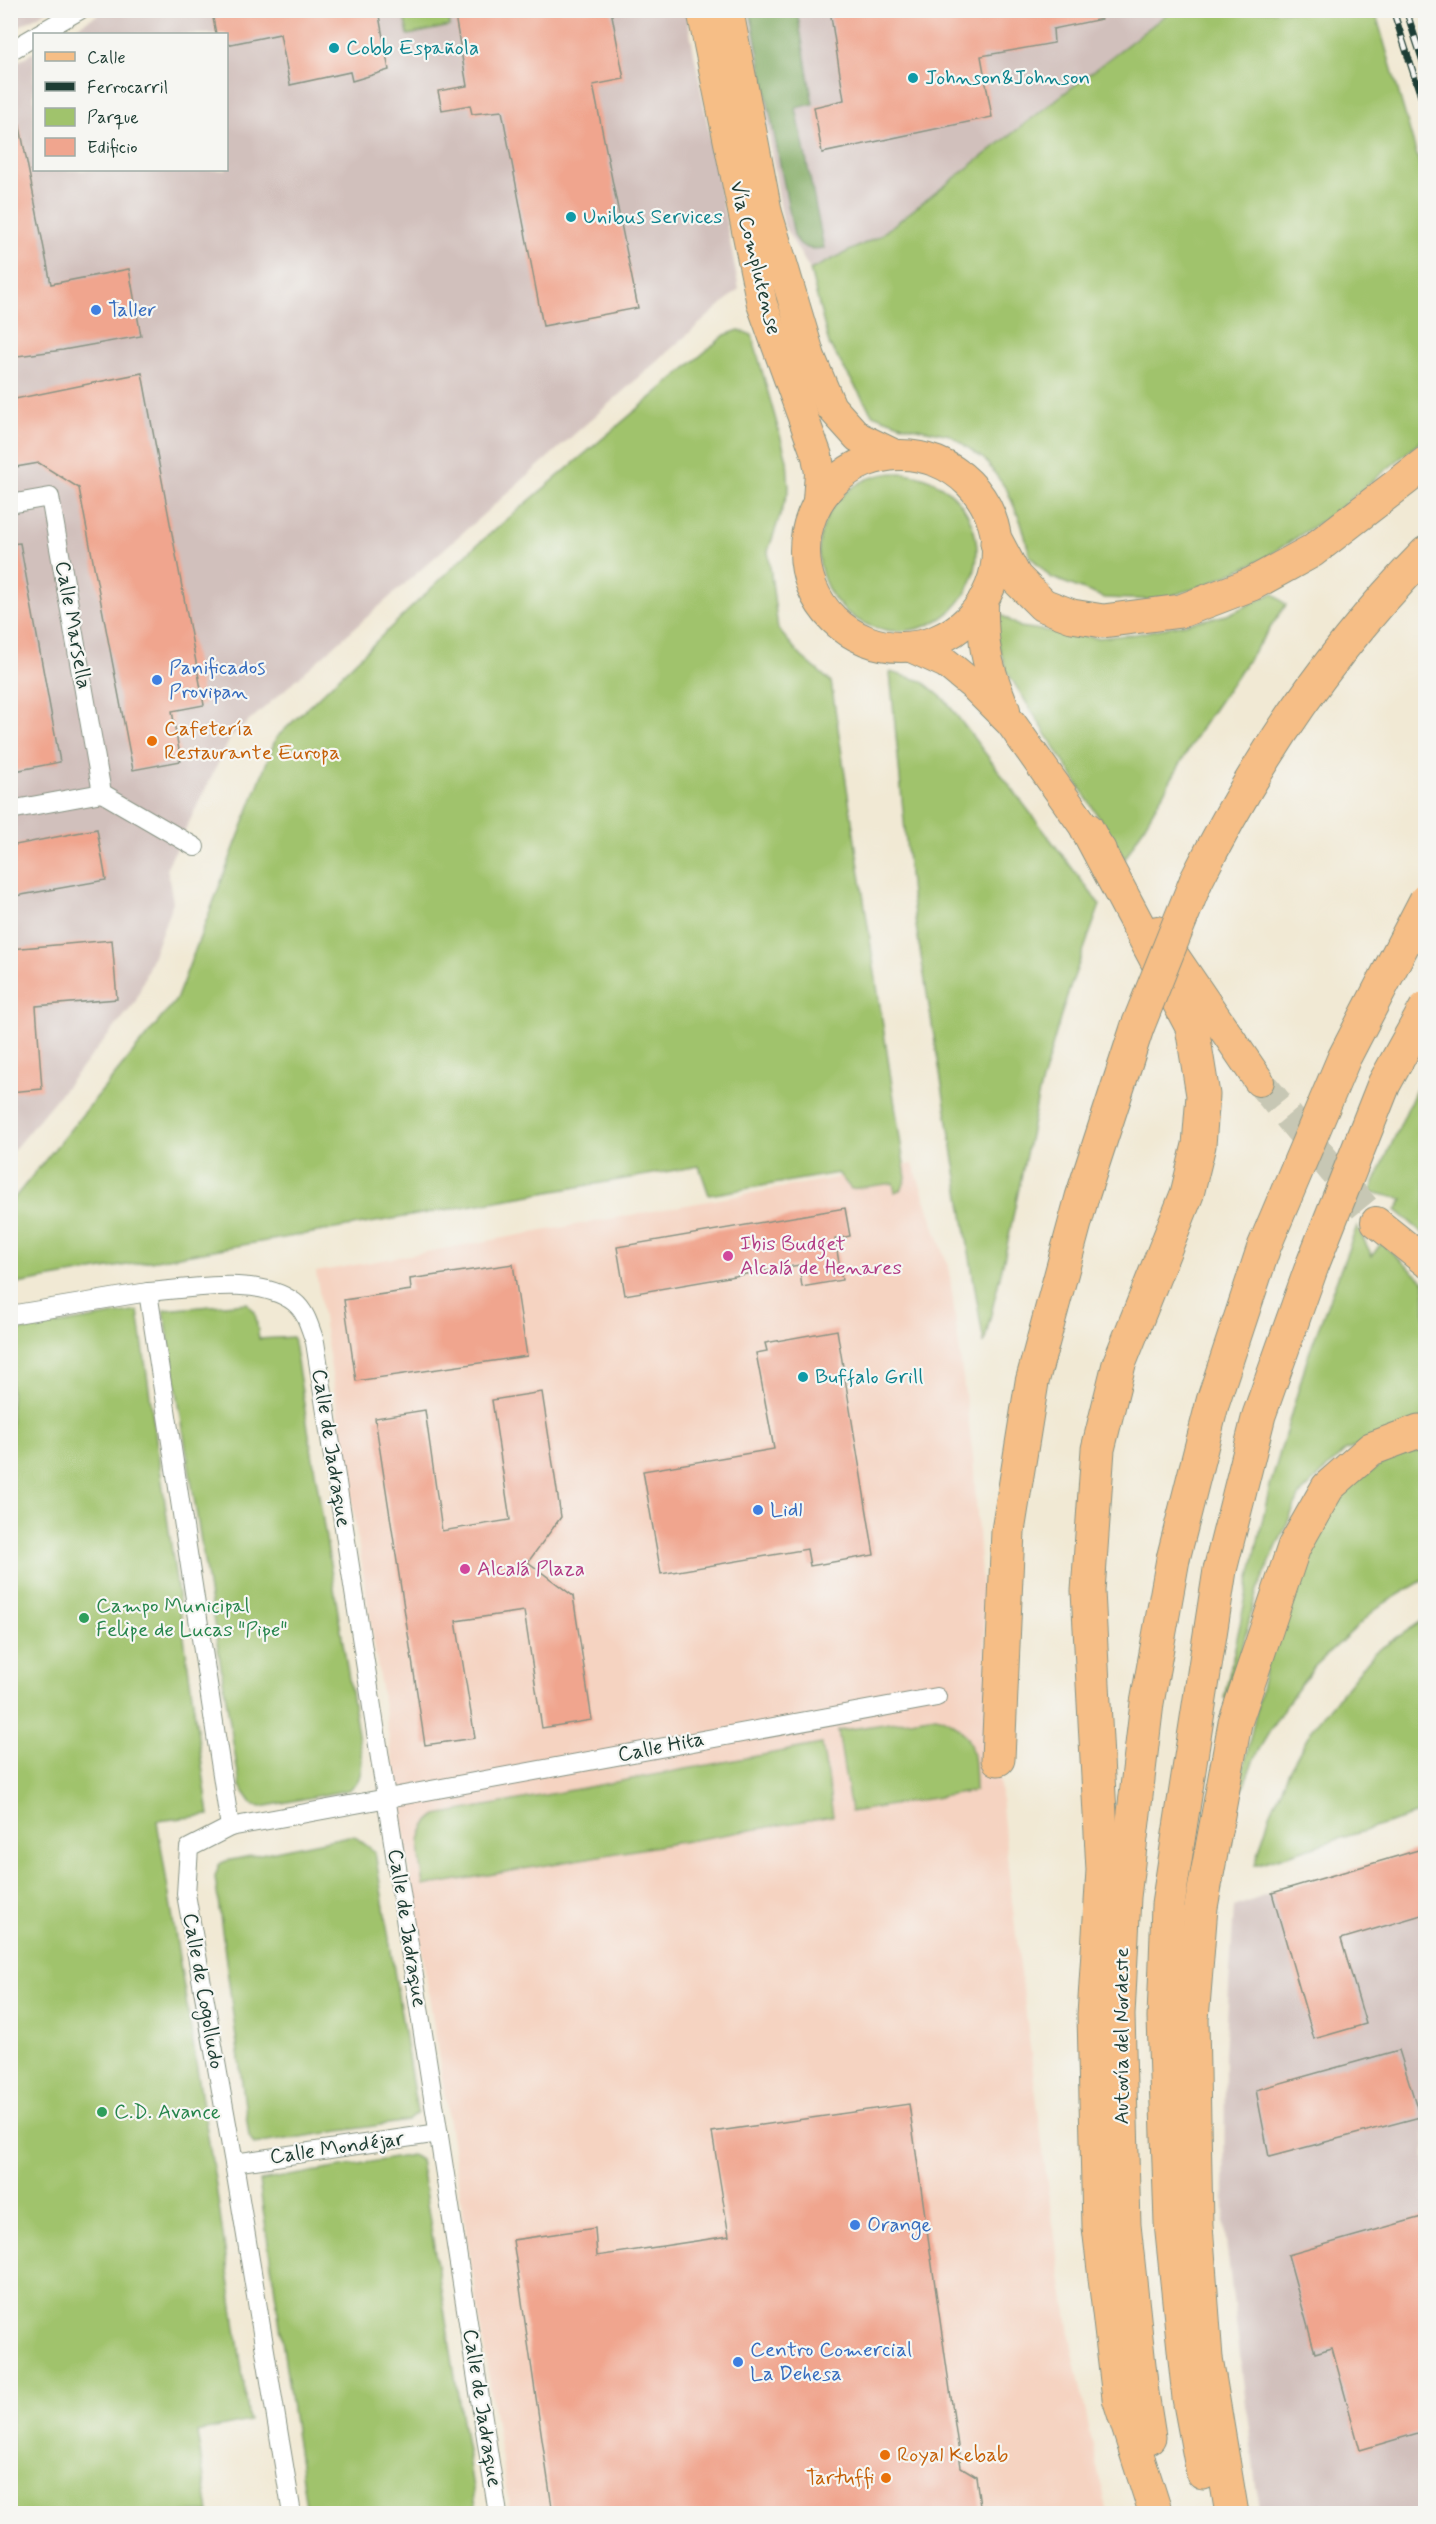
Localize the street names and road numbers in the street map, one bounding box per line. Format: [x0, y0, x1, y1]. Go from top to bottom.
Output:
street label: Vía Complutense [722, 178, 788, 338]
street label: Calle Marsella [48, 559, 98, 691]
street label: Calle de Jadraque [305, 1367, 357, 1529]
street label: Calle Hita [615, 1725, 707, 1769]
street label: Calle de Jadraque [381, 1847, 433, 2009]
street label: Calle de Cogolludo [175, 1911, 230, 2071]
street label: Autovía del Nordeste [1108, 1947, 1136, 2125]
street label: Calle Mondéjar [268, 2125, 406, 2171]
street label: Calle de Jadraque [456, 2327, 508, 2489]

